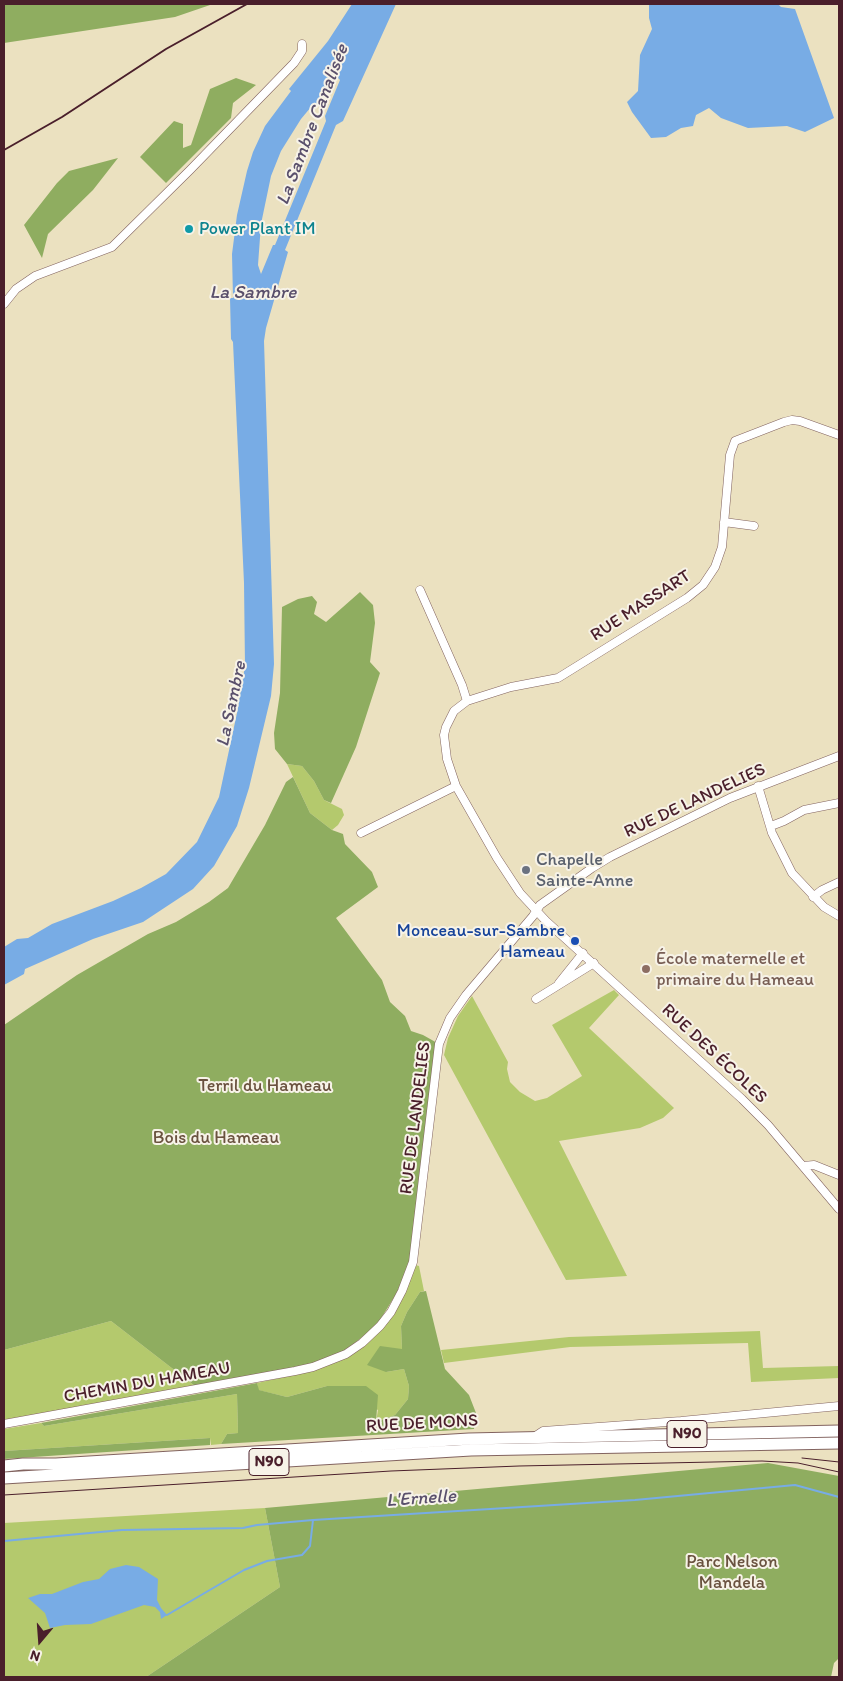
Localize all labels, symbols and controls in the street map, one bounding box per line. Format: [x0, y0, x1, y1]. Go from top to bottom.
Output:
water label: La Sambre Canalisée [272, 42, 354, 208]
place label: Power Plant IM [199, 218, 316, 240]
marker: Power Plant IM [183, 223, 195, 235]
water label: La Sambre [210, 282, 296, 304]
street label: RUE MASSART [587, 566, 695, 646]
water label: La Sambre [212, 659, 252, 749]
street label: RUE DE LANDELIES [621, 759, 769, 843]
place label: Chapelle Sainte-Anne [536, 849, 633, 892]
marker: Chapelle Sainte-Anne [520, 864, 532, 876]
place label: Monceau-sur-Sambre Hameau [397, 920, 565, 962]
marker: Monceau-sur-Sambre Hameau [569, 935, 581, 947]
place label: École maternelle et primaire du Hameau [656, 948, 814, 991]
marker: École maternelle et primaire du Hameau [640, 963, 652, 975]
street label: RUE DES ÉCOLES [657, 999, 771, 1109]
street label: RUE DE LANDELIES [396, 1041, 436, 1195]
park label: Terril du Hameau [198, 1075, 332, 1097]
park label: Bois du Hameau [153, 1127, 279, 1149]
street label: CHEMIN DU HAMEAU [62, 1358, 232, 1408]
street label: RUE DE MONS [365, 1410, 479, 1438]
road number: N90 [667, 1420, 707, 1448]
road number: N90 [249, 1448, 289, 1475]
water label: L'Ernelle [385, 1485, 457, 1513]
park label: Parc Nelson Mandela [686, 1551, 778, 1594]
north arrow [15, 1616, 65, 1666]
text: N [28, 1646, 42, 1665]

